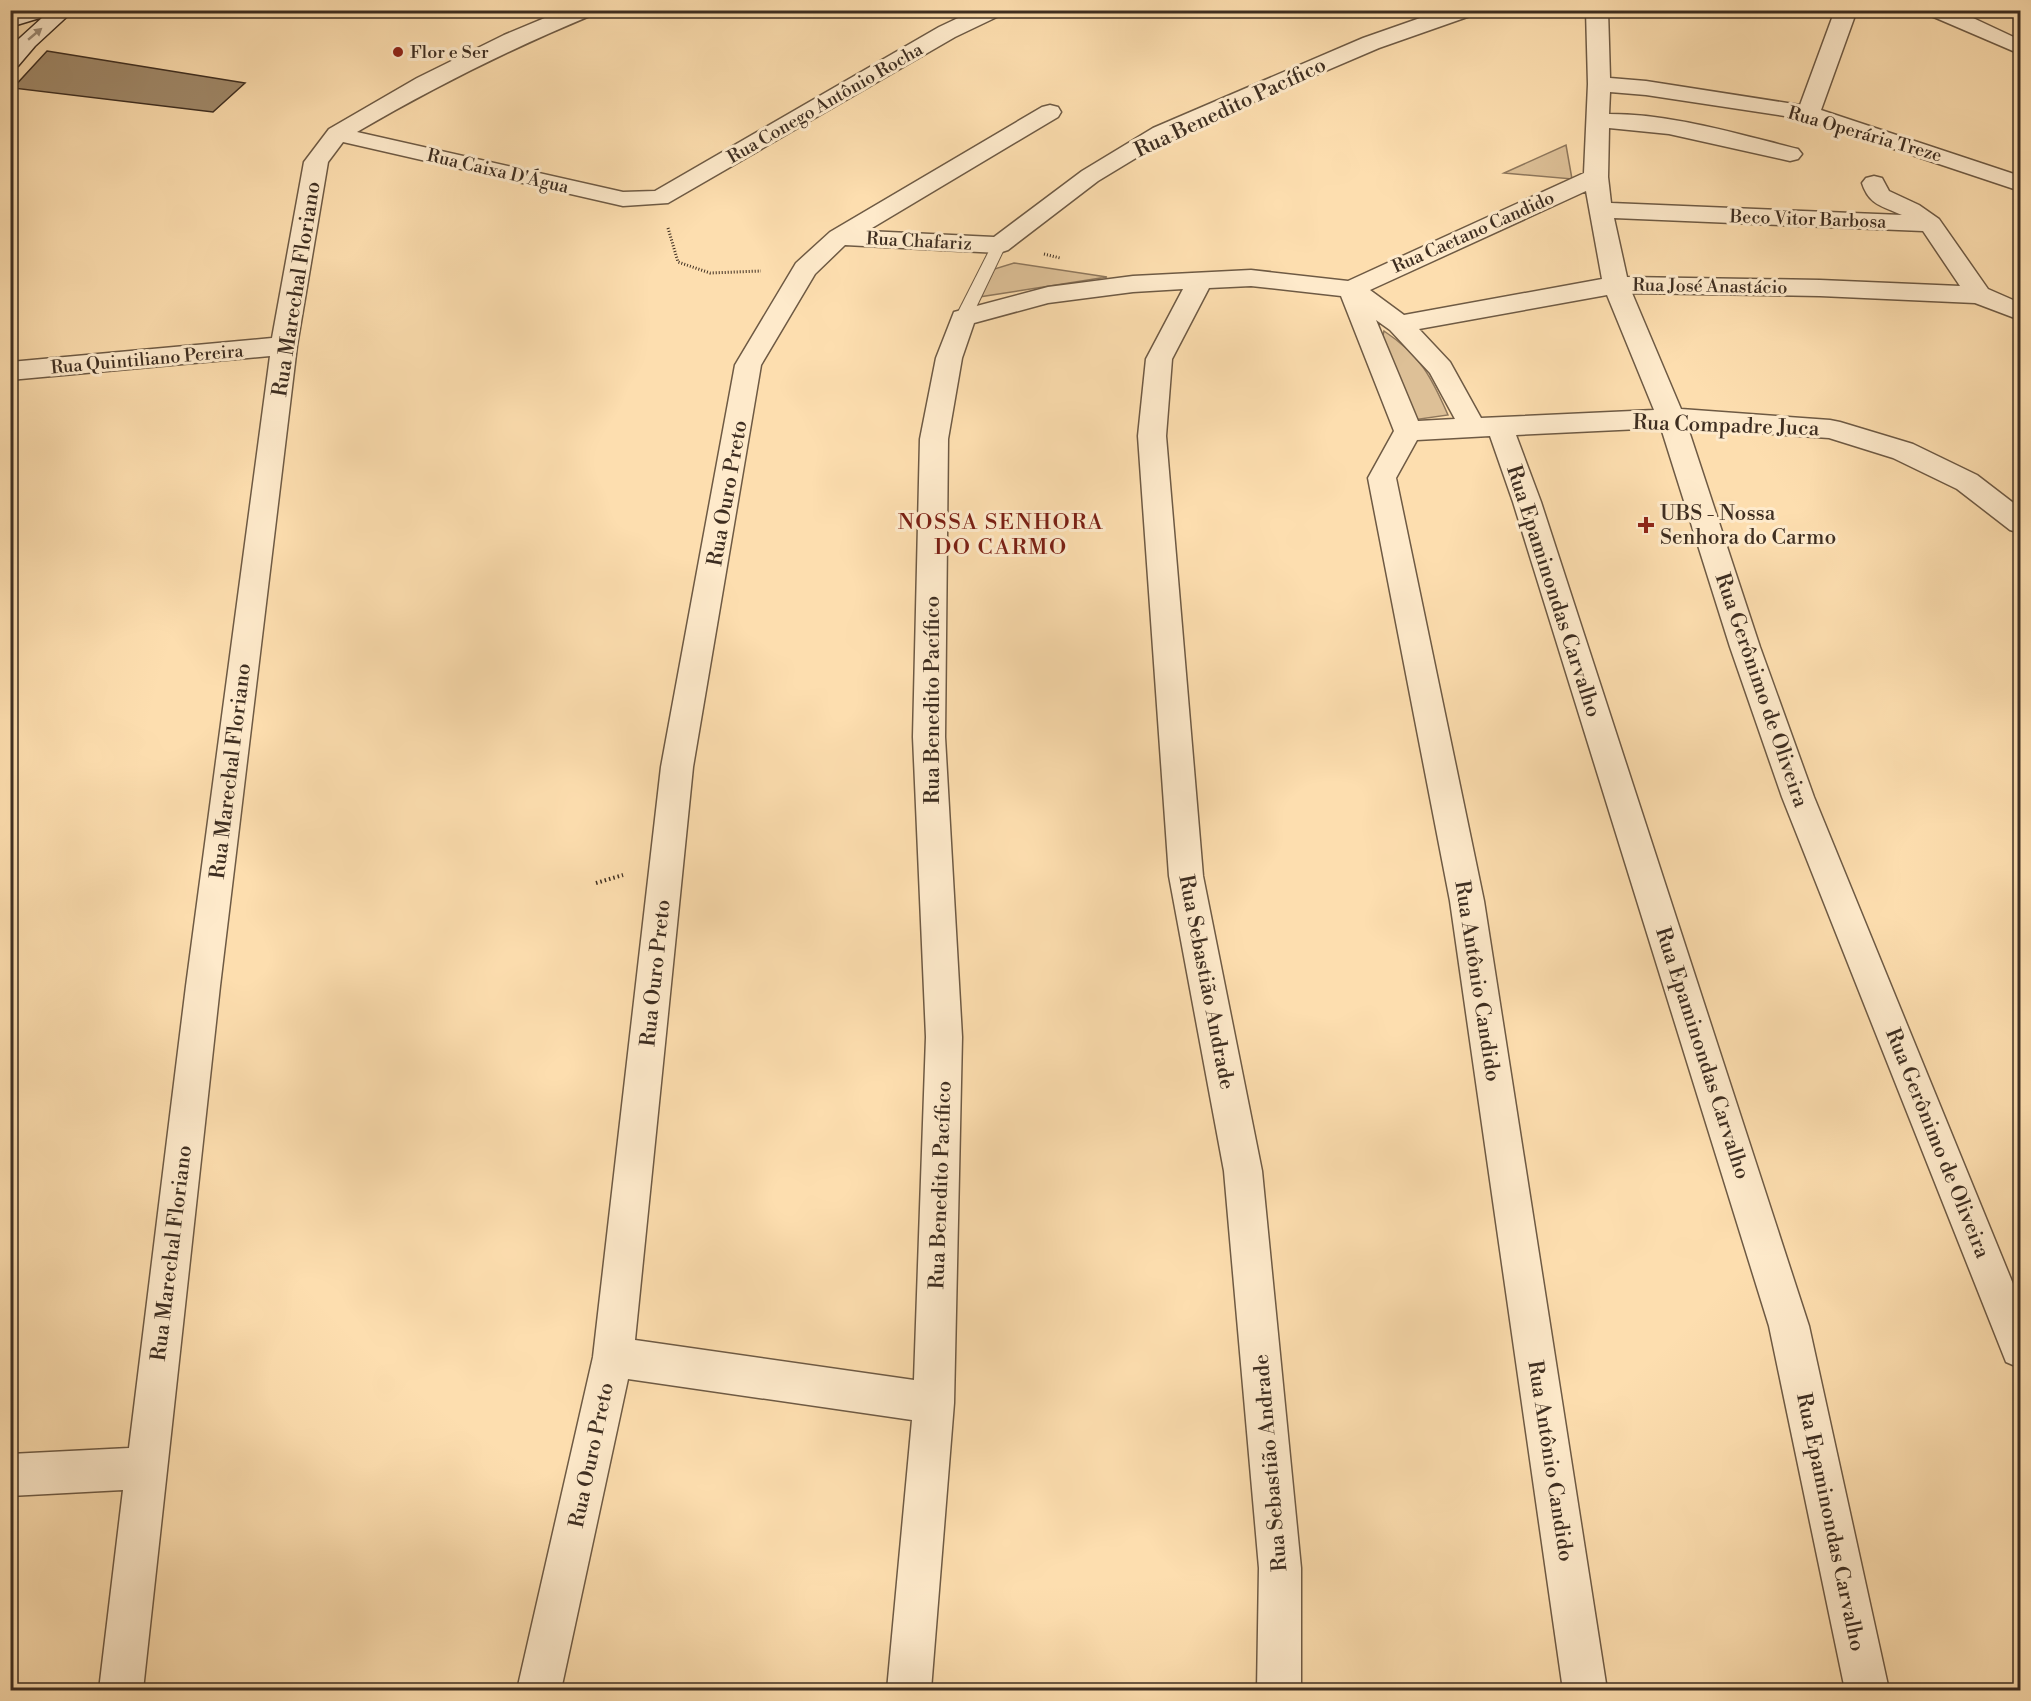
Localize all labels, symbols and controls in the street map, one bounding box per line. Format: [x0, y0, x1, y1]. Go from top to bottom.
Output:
one-way arrow [27, 28, 42, 41]
street label: Rua Conego Antônio Rocha [723, 38, 928, 169]
place label: Flor e Ser [410, 41, 489, 64]
marker: Flor e Ser [391, 45, 405, 59]
street label: Rua Benedito Pacífico [1130, 52, 1330, 164]
street label: Rua Operária Treze [1785, 101, 1945, 167]
street label: Rua Caixa D'Água [425, 144, 572, 199]
street label: Rua Marechal Floriano [267, 180, 327, 399]
street label: Rua Caetano Candido [1389, 186, 1558, 279]
street label: Beco Vitor Barbosa [1728, 205, 1888, 234]
street label: Rua Chafariz [865, 227, 973, 256]
street label: Rua José Anastácio [1632, 274, 1788, 299]
street label: Rua Quintiliano Pereira [50, 340, 245, 379]
street label: Rua Compadre Juca [1632, 410, 1820, 442]
street label: Rua Ouro Preto [702, 418, 754, 568]
street label: Rua Epaminondas Carvalho [1500, 462, 1606, 721]
place label: UBS - Nossa Senhora do Carmo [1660, 501, 1836, 551]
district label: NOSSA SENHORA DO CARMO [898, 509, 1104, 561]
marker: UBS - Nossa Senhora do Carmo [1637, 516, 1655, 534]
street label: Rua Gerônimo de Oliveira [1709, 570, 1813, 811]
street label: Rua Benedito Pacífico [920, 596, 946, 804]
street label: Rua Marechal Floriano [205, 662, 257, 881]
street label: Rua Sebastião Andrade [1172, 873, 1240, 1092]
street label: Rua Antônio Candido [1448, 879, 1506, 1083]
street label: Rua Ouro Preto [635, 898, 677, 1048]
street label: Rua Epaminondas Carvalho [1649, 924, 1755, 1183]
street label: Rua Gerônimo de Oliveira [1879, 1025, 1995, 1263]
street label: Rua Benedito Pacífico [924, 1080, 958, 1290]
street label: Rua Marechal Floriano [146, 1144, 198, 1363]
street label: Rua Sebastião Andrade [1249, 1353, 1293, 1573]
street label: Rua Antônio Candido [1521, 1359, 1579, 1563]
street label: Rua Ouro Preto [564, 1380, 620, 1530]
street label: Rua Epaminondas Carvalho [1790, 1391, 1870, 1654]

